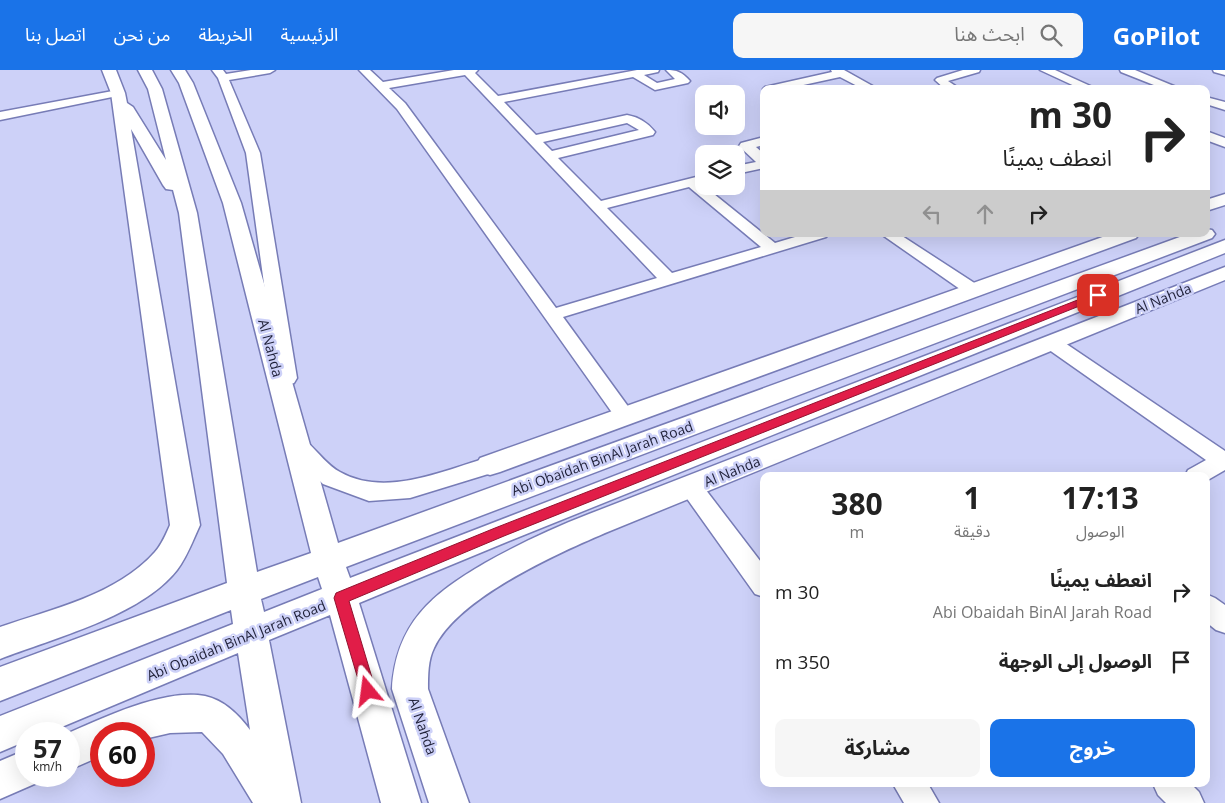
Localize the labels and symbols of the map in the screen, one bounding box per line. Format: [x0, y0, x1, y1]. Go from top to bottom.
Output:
pin [1077, 274, 1119, 316]
street label: Al Nahda [1132, 278, 1194, 318]
street label: Al Nahda [254, 317, 288, 379]
street label: Abi Obaidah BinAl Jarah Road [509, 416, 695, 500]
street label: Al Nahda [701, 451, 763, 491]
street label: Abi Obaidah BinAl Jarah Road [144, 595, 328, 685]
position arrow [341, 664, 393, 716]
street label: Al Nahda [404, 695, 442, 757]
speed limit sign: 60 [90, 722, 155, 787]

